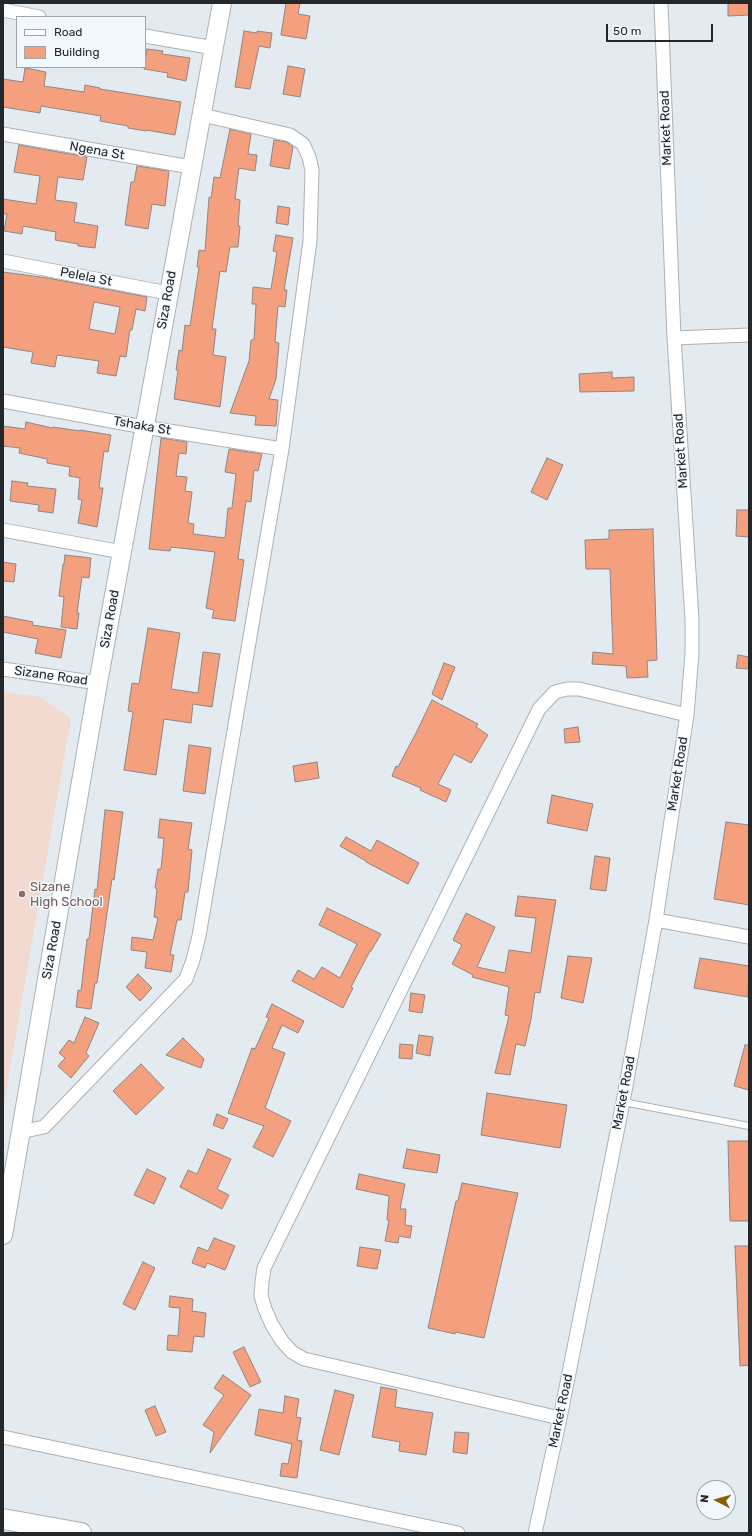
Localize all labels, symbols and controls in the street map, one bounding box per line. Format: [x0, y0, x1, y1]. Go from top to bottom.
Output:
legend [16, 16, 146, 68]
scale bar [608, 16, 715, 42]
text: 50 m [613, 24, 641, 38]
text: Road [54, 25, 82, 39]
text: Building [54, 45, 100, 59]
street label: Market Road [657, 90, 675, 166]
street label: Ngena St [68, 139, 126, 163]
street label: Pelela St [59, 264, 113, 290]
street label: Siza Road [154, 270, 180, 330]
street label: Tshaka St [112, 413, 172, 439]
street label: Market Road [671, 413, 691, 489]
street label: Siza Road [97, 589, 123, 649]
street label: Sizane Road [13, 663, 89, 689]
street label: Market Road [664, 736, 692, 812]
place label: Sizane High School [30, 879, 103, 910]
marker: Sizane High School [17, 889, 27, 899]
street label: Siza Road [39, 920, 65, 980]
street label: Market Road [609, 1055, 639, 1131]
street label: Market Road [546, 1373, 576, 1449]
north arrow [696, 1480, 736, 1520]
text: N [698, 1494, 711, 1503]

